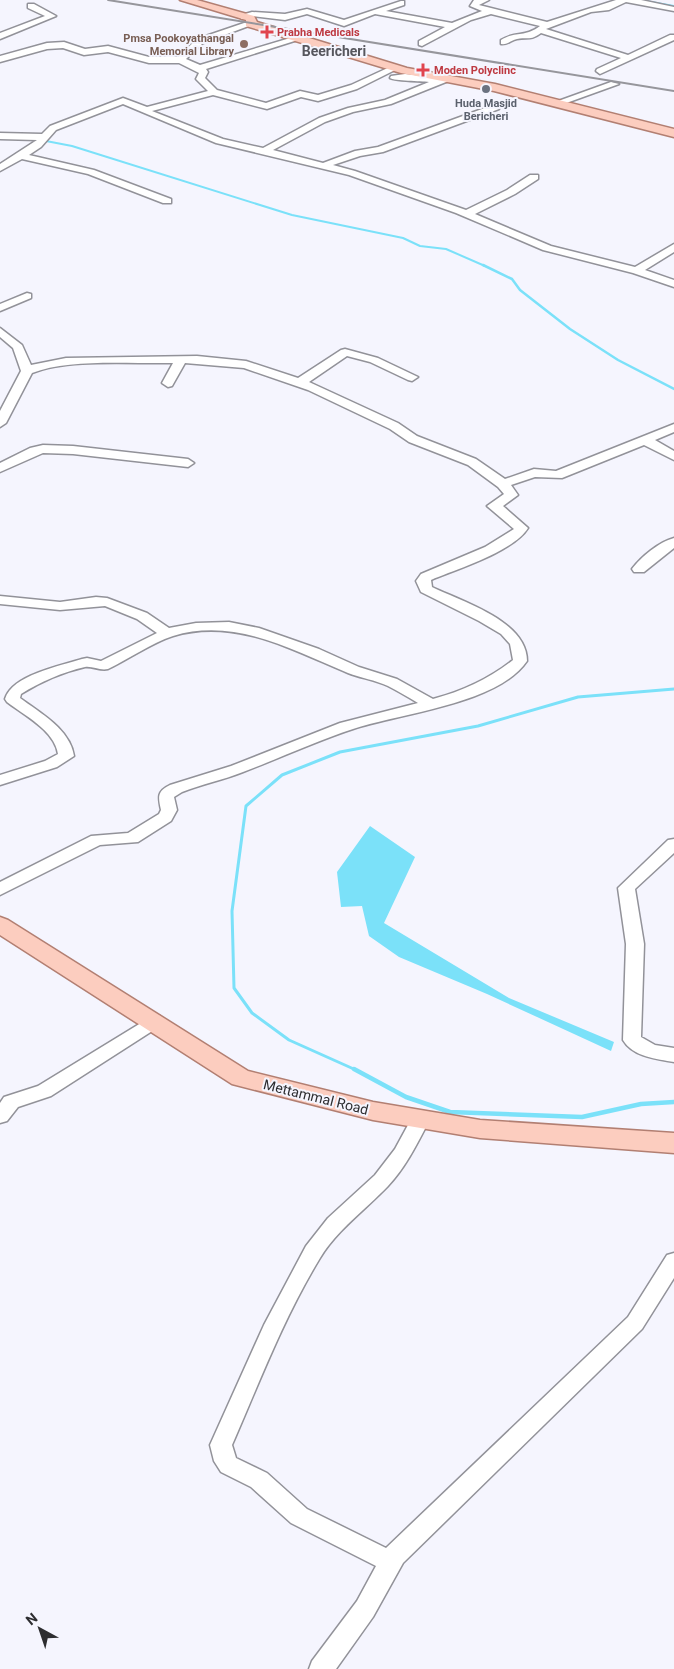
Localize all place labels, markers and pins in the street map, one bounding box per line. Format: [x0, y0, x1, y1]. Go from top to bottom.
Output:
marker: Prabha Medicals [261, 26, 273, 38]
place label: Prabha Medicals [277, 26, 360, 39]
place label: Pmsa Pookoyathangal Memorial Library [123, 32, 234, 58]
marker: Pmsa Pookoyathangal Memorial Library [238, 38, 250, 50]
marker: Moden Polyclinc [416, 63, 430, 77]
place label: Moden Polyclinc [434, 64, 516, 77]
marker: Huda Masjid Bericheri [480, 83, 492, 95]
place label: Huda Masjid Bericheri [455, 97, 517, 123]

